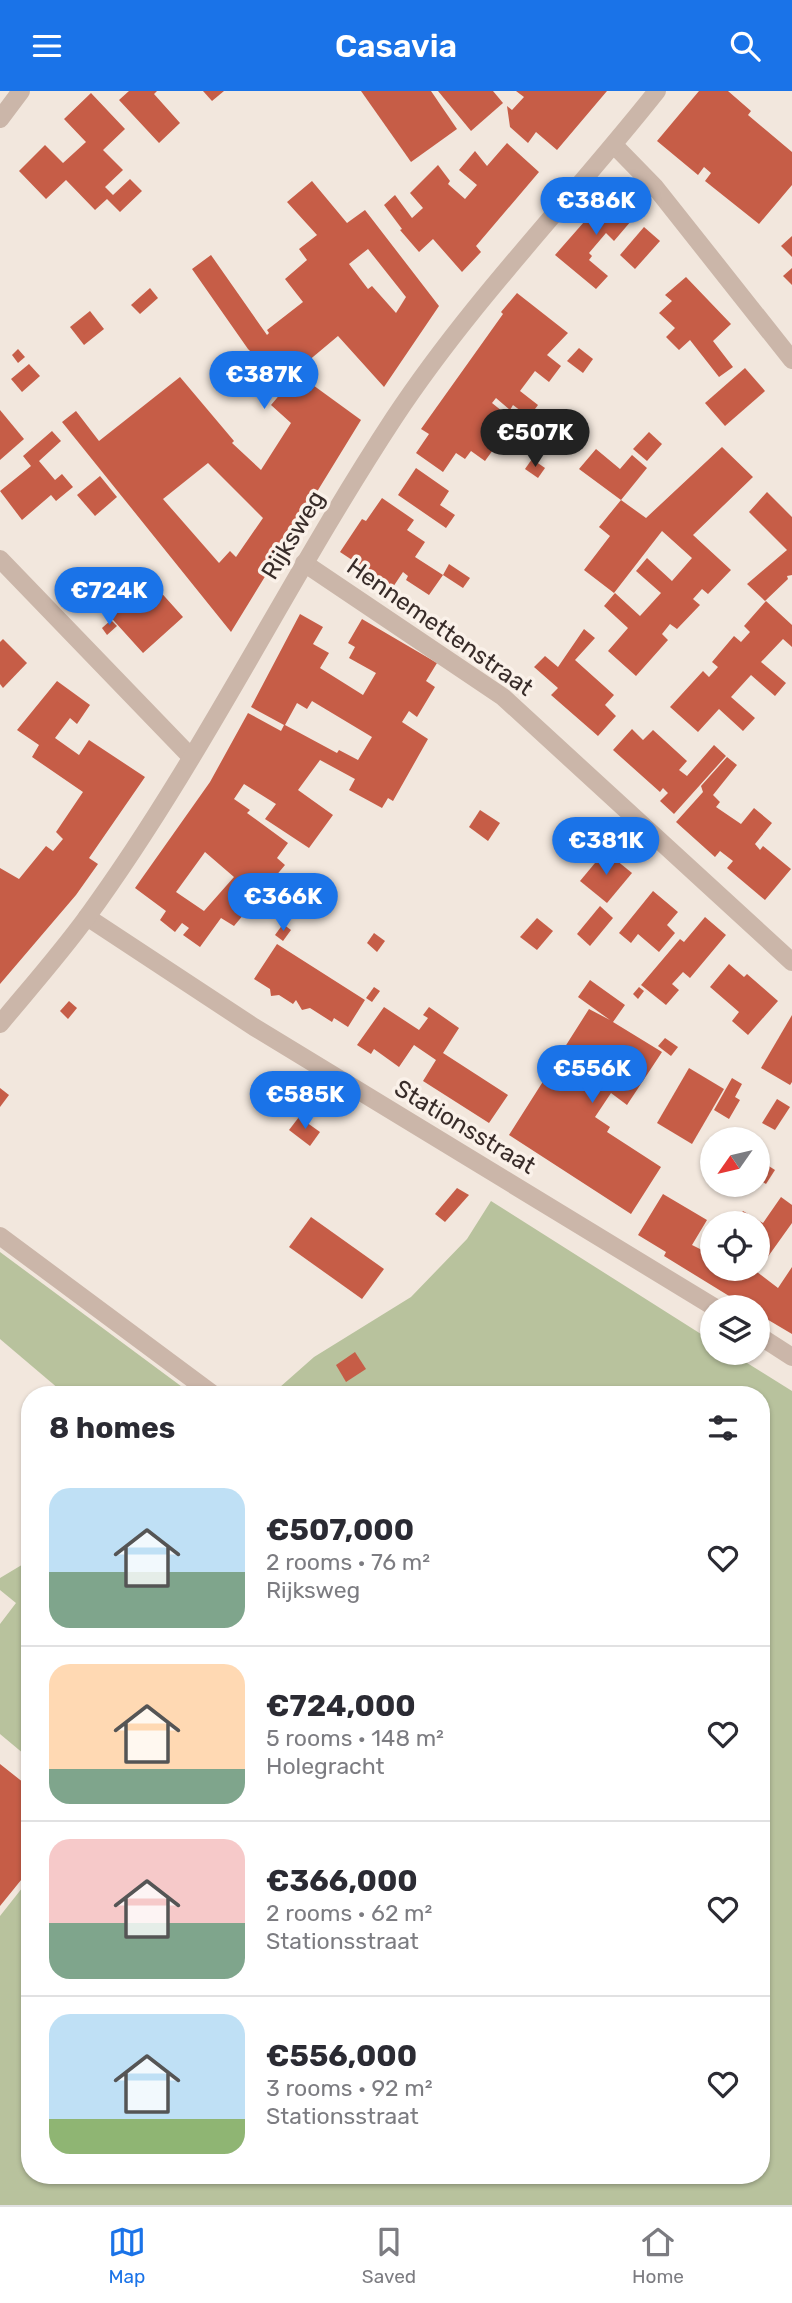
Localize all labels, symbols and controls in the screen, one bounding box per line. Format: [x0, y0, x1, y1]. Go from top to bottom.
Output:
icon: menu [28, 27, 66, 65]
text: Casavia [335, 27, 457, 65]
icon: search [726, 27, 764, 65]
pin: €386K [547, 177, 645, 237]
text: €386K [556, 186, 636, 214]
pin: €387K [215, 351, 313, 411]
text: €387K [225, 360, 303, 388]
pin: €507K [486, 409, 584, 469]
text: €507K [497, 418, 573, 446]
street label: Rijksweg [256, 486, 330, 584]
street label: Hennemettenstraat [342, 552, 538, 702]
pin: €724K [60, 567, 158, 627]
text: €724K [70, 576, 148, 604]
pin: €381K [557, 817, 655, 877]
text: €381K [568, 826, 644, 854]
pin: €366K [234, 873, 332, 933]
text: €366K [244, 882, 322, 910]
pin: €556K [543, 1045, 641, 1105]
text: €556K [553, 1054, 631, 1082]
pin: €585K [256, 1072, 354, 1131]
street label: Stationsstraat [389, 1074, 541, 1180]
text: €585K [266, 1080, 344, 1108]
north arrow [700, 1127, 770, 1197]
map controls [700, 1127, 770, 1365]
button: locate [700, 1211, 770, 1281]
button: layers [700, 1295, 770, 1365]
icon: filters [704, 1409, 742, 1447]
text: 8 homes [49, 1410, 175, 1446]
text: €507,000 [266, 1512, 414, 1548]
icon: home [105, 1516, 189, 1600]
icon: heart [704, 1539, 742, 1577]
text: 2 rooms · 76 m² [266, 1548, 430, 1576]
text: Rijksweg [266, 1576, 360, 1604]
text: €724,000 [266, 1688, 416, 1724]
icon: home [105, 1692, 189, 1776]
icon: heart [704, 1715, 742, 1753]
text: 5 rooms · 148 m² [266, 1724, 444, 1752]
text: Holegracht [266, 1752, 385, 1780]
text: €366,000 [266, 1863, 418, 1899]
icon: home [105, 1867, 189, 1951]
icon: heart [704, 1890, 742, 1928]
text: 2 rooms · 62 m² [266, 1899, 432, 1927]
text: Stationsstraat [266, 1927, 419, 1955]
text: €556,000 [266, 2038, 417, 2074]
icon: home [105, 2042, 189, 2126]
icon: heart [704, 2065, 742, 2103]
text: 3 rooms · 92 m² [266, 2074, 432, 2102]
text: Stationsstraat [266, 2102, 419, 2130]
tab: Map [108, 2223, 146, 2288]
tab: Saved [362, 2223, 416, 2288]
tab: Home [632, 2223, 684, 2288]

